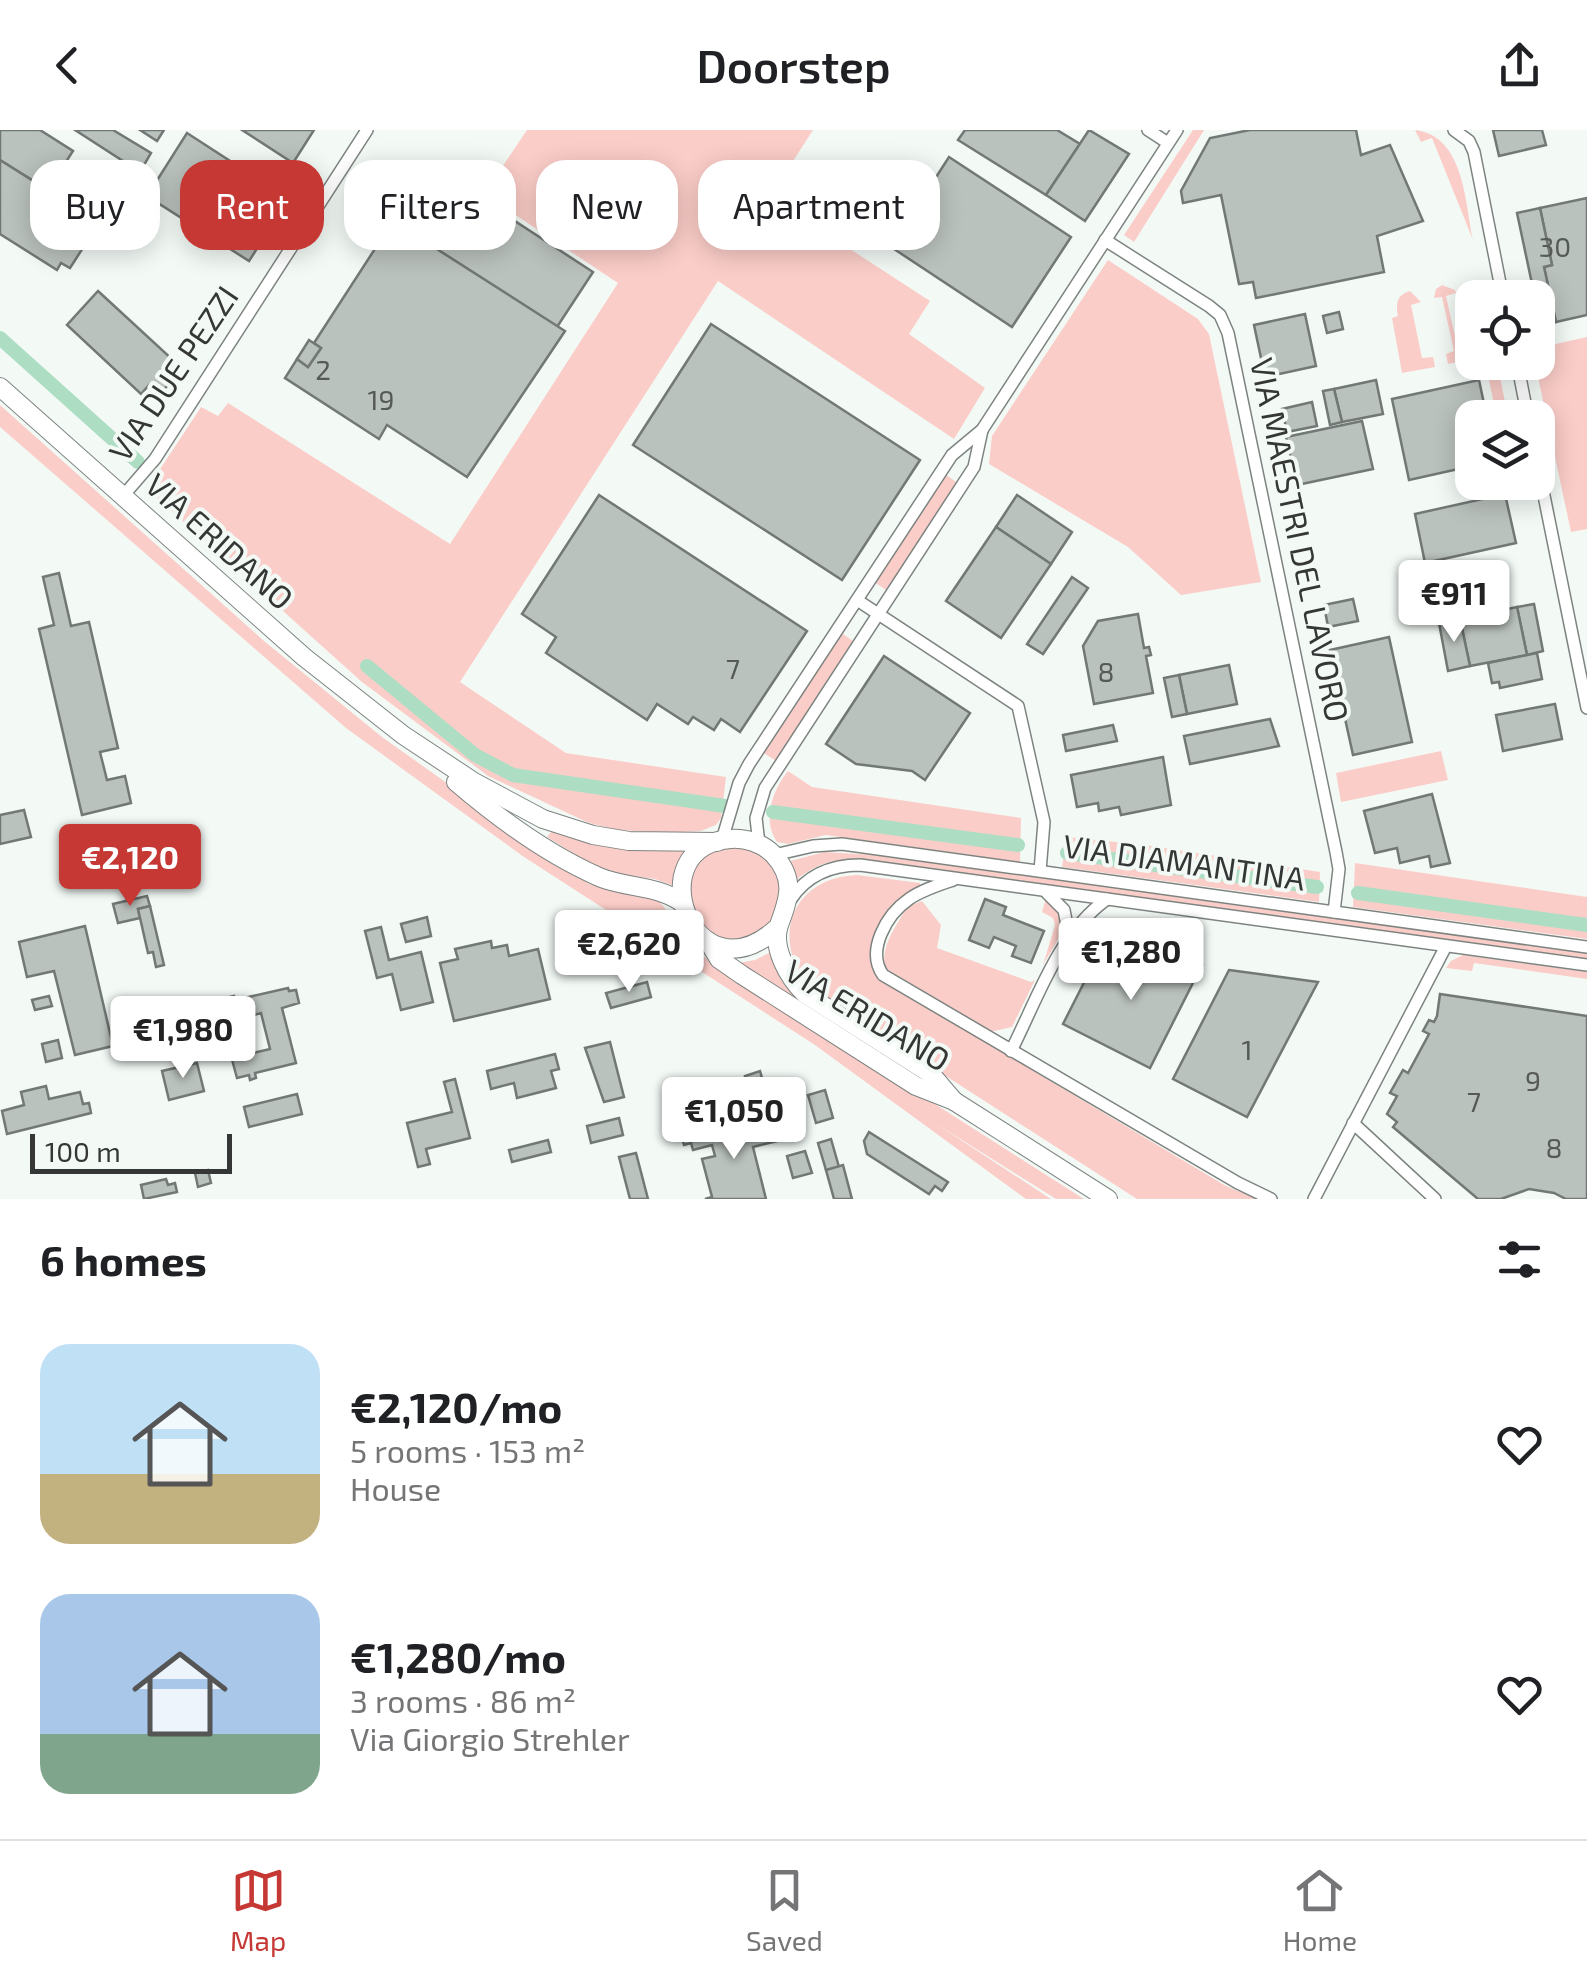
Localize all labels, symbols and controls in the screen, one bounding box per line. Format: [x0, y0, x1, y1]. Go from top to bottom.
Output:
icon: back [40, 38, 95, 93]
text: Doorstep [696, 38, 891, 92]
icon: share [1492, 38, 1547, 93]
chip: Buy [30, 160, 160, 250]
chip: Rent [180, 160, 324, 250]
chip: Filters [344, 160, 516, 250]
chip: New [536, 160, 678, 250]
chip: Apartment [698, 160, 940, 250]
house number: 30 [1539, 229, 1571, 263]
street label: VIA DUE PEZZI [100, 278, 245, 468]
map controls [1455, 280, 1555, 500]
button: locate [1455, 280, 1555, 380]
house number: 2 [315, 352, 331, 386]
street label: VIA MAESTRI DEL LAVORO [1244, 354, 1358, 725]
house number: 19 [367, 382, 395, 416]
button: layers [1455, 400, 1555, 500]
street label: VIA ERIDANO [139, 464, 302, 617]
pin: €911 [1395, 560, 1513, 645]
text: €911 [1420, 573, 1488, 611]
house number: 7 [726, 651, 740, 685]
house number: 8 [1098, 654, 1115, 688]
pin: €2,120 [49, 824, 211, 909]
street label: VIA DIAMANTINA [1061, 825, 1308, 897]
text: €2,120 [81, 837, 179, 875]
pin: €2,620 [548, 910, 710, 995]
pin: €1,280 [1050, 918, 1212, 1003]
text: €2,620 [577, 923, 681, 961]
text: €1,280 [1081, 931, 1181, 969]
street label: VIA ERIDANO [779, 950, 957, 1078]
pin: €1,980 [102, 996, 264, 1081]
text: €1,980 [132, 1009, 234, 1047]
house number: 1 [1241, 1032, 1253, 1066]
house number: 9 [1525, 1063, 1541, 1097]
pin: €1,050 [653, 1077, 815, 1162]
house number: 7 [1467, 1084, 1481, 1118]
text: €1,050 [684, 1090, 784, 1128]
scale bar [30, 1129, 232, 1174]
house number: 8 [1546, 1130, 1563, 1164]
text: 100 m [45, 1134, 121, 1168]
icon: filters [1492, 1232, 1547, 1287]
text: 6 homes [40, 1234, 207, 1284]
text: €2,120/mo [350, 1381, 562, 1431]
icon: home [120, 1384, 240, 1504]
icon: heart [1492, 1417, 1547, 1472]
text: 5 rooms · 153 m² [350, 1431, 585, 1469]
text: House [350, 1469, 441, 1507]
text: €1,280/mo [350, 1631, 566, 1681]
icon: home [120, 1634, 240, 1754]
icon: heart [1492, 1667, 1547, 1722]
text: 3 rooms · 86 m² [350, 1681, 576, 1719]
text: Via Giorgio Strehler [350, 1719, 630, 1757]
tab: Map [230, 1863, 286, 1957]
tab: Saved [746, 1863, 823, 1957]
tab: Home [1283, 1863, 1357, 1957]

